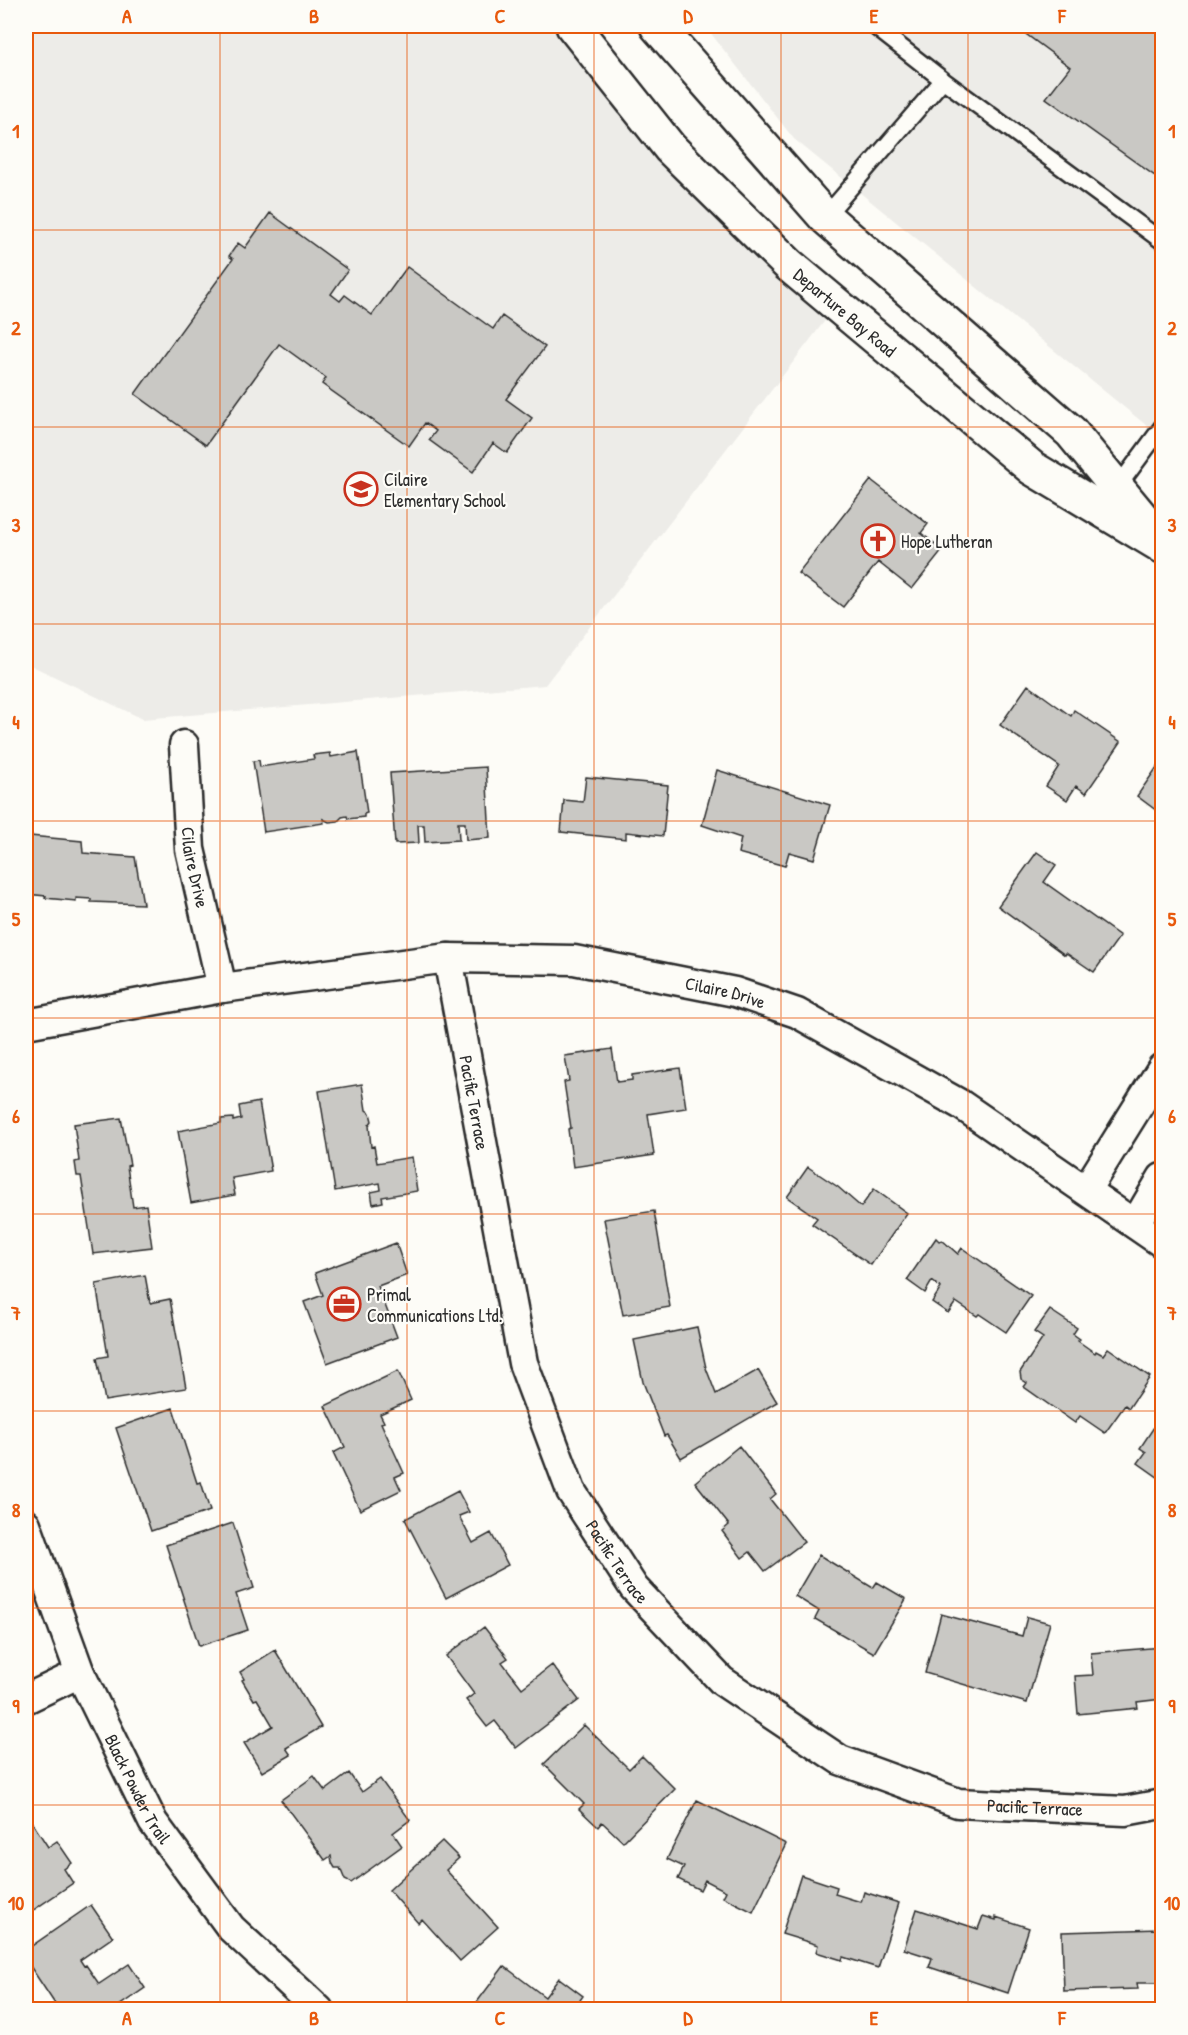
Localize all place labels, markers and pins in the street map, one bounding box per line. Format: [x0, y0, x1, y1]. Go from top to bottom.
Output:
place label: Cilaire Elementary School [384, 467, 506, 513]
school or university icon: Cilaire Elementary School [343, 471, 379, 507]
church icon: Hope Lutheran [860, 523, 896, 559]
place label: Hope Lutheran [901, 529, 993, 554]
place label: Primal Communications Ltd. [367, 1282, 502, 1328]
office icon: Primal Communications Ltd. [326, 1286, 362, 1322]

